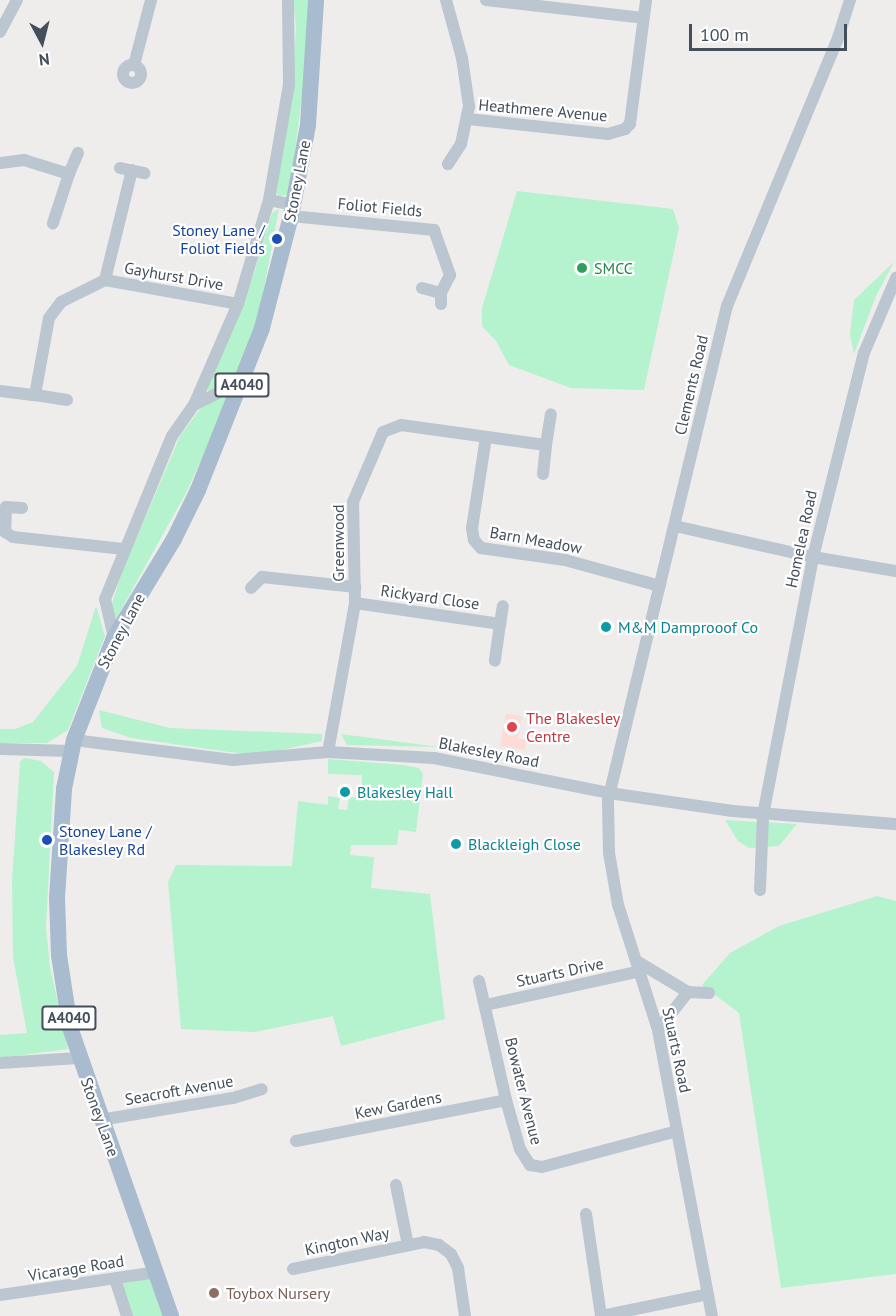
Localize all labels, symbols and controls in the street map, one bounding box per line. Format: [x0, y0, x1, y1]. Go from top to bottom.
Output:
north arrow [12, 12, 72, 72]
scale bar [692, 12, 850, 50]
text: 100 m [700, 23, 749, 46]
text: N [38, 49, 51, 70]
street label: Heathmere Avenue [477, 95, 609, 125]
street label: Stoney Lane [280, 138, 314, 224]
street label: Foliot Fields [337, 194, 423, 220]
place label: Stoney Lane / Foliot Fields [172, 220, 265, 258]
marker: Stoney Lane / Foliot Fields [270, 232, 284, 246]
street label: Gayhurst Drive [123, 258, 225, 294]
place label: SMCC [594, 258, 633, 278]
marker: SMCC [575, 261, 589, 275]
street label: Clements Road [670, 333, 712, 437]
road number: A4040 [214, 373, 270, 397]
street label: Homelea Road [781, 488, 821, 590]
street label: Greenwood [328, 504, 348, 582]
street label: Barn Meadow [488, 522, 584, 558]
street label: Rickyard Close [379, 581, 481, 613]
street label: Stoney Lane [93, 590, 149, 672]
place label: M&M Damprooof Co [618, 617, 758, 637]
marker: M&M Damprooof Co [599, 620, 613, 634]
place label: The Blakesley Centre [526, 708, 620, 746]
marker: The Blakesley Centre [503, 718, 521, 736]
street label: Blakesley Road [437, 733, 541, 771]
place label: Blakesley Hall [357, 782, 453, 802]
marker: Blakesley Hall [338, 785, 352, 799]
place label: Stoney Lane / Blakesley Rd [59, 821, 152, 859]
marker: Stoney Lane / Blakesley Rd [40, 833, 54, 847]
place label: Blackleigh Close [468, 834, 581, 854]
marker: Blackleigh Close [449, 837, 463, 851]
street label: Stuarts Drive [515, 953, 605, 991]
road number: A4040 [40, 1006, 98, 1030]
street label: Stuarts Road [659, 1006, 695, 1094]
street label: Bowater Avenue [501, 1035, 547, 1147]
street label: Seacroft Avenue [123, 1071, 235, 1109]
street label: Stoney Lane [77, 1075, 123, 1159]
street label: Kew Gardens [353, 1087, 443, 1123]
street label: Kington Way [303, 1223, 391, 1259]
street label: Vicarage Road [27, 1251, 125, 1285]
place label: Toybox Nursery [226, 1283, 331, 1303]
marker: Toybox Nursery [207, 1286, 221, 1300]

